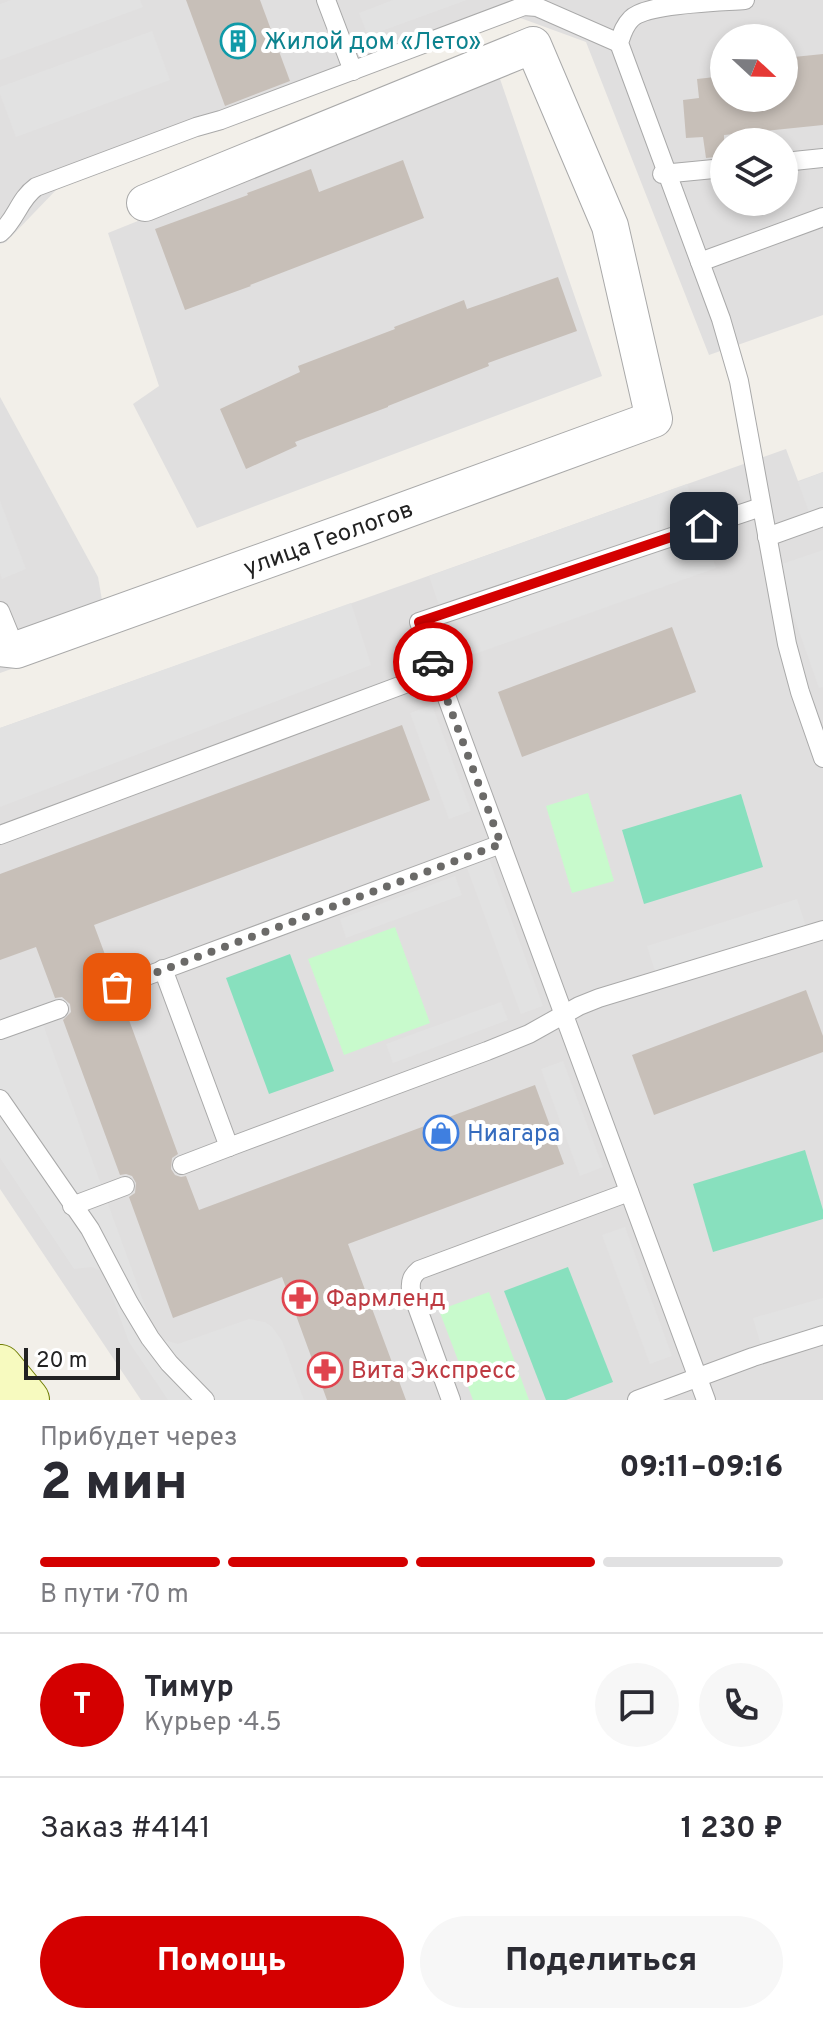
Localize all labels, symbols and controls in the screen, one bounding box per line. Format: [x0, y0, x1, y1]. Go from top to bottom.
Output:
building icon: Жилой дом «Лето» [219, 22, 257, 60]
north arrow [710, 24, 798, 112]
map controls [710, 24, 798, 216]
place label: Жилой дом «Лето» [264, 28, 481, 58]
button: layers [710, 128, 798, 216]
pin [670, 492, 738, 560]
street label: улица Геологов [240, 495, 418, 584]
icon: home [682, 504, 726, 548]
courier [393, 622, 473, 702]
icon: car [411, 640, 455, 684]
pin [83, 953, 151, 1021]
icon: bag [95, 965, 139, 1009]
shop icon: Ниагара [422, 1114, 460, 1152]
place label: Ниагара [467, 1120, 560, 1150]
pharmacy icon: Фармленд [281, 1279, 319, 1317]
place label: Фармленд [326, 1285, 446, 1315]
scale bar [24, 1344, 120, 1380]
text: 20 m [36, 1348, 87, 1375]
pharmacy icon: Вита Экспресс [306, 1351, 344, 1389]
place label: Вита Экспресс [351, 1357, 516, 1387]
text: Прибудет через [40, 1422, 238, 1455]
text: 09:11–09:16 [619, 1450, 783, 1487]
text: 2 мин [40, 1452, 188, 1518]
text: В пути · 70 m [40, 1579, 189, 1612]
button: chat [595, 1663, 679, 1747]
button: phone [699, 1663, 783, 1747]
text: Тимур [144, 1670, 234, 1707]
text: Т [73, 1687, 91, 1724]
text: Курьер · 4.5 [144, 1707, 282, 1740]
text: Заказ #4141 [40, 1811, 211, 1848]
text: 1 230 ₽ [681, 1811, 783, 1848]
button: Помощь [40, 1916, 404, 2008]
button: Поделиться [420, 1916, 783, 2008]

